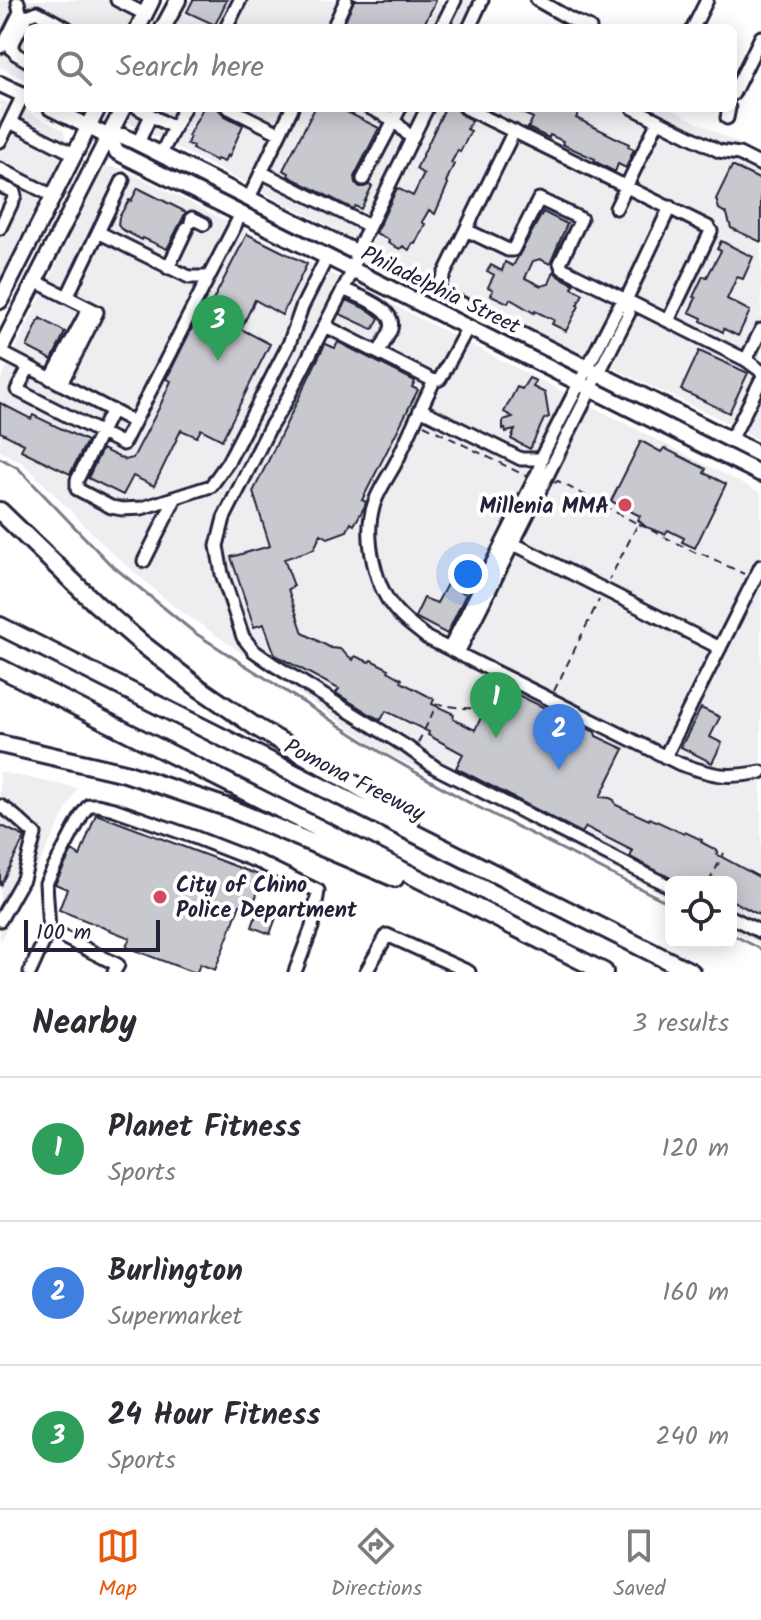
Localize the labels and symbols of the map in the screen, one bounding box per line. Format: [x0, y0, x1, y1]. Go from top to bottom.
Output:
street label: Philadelphia Street [354, 238, 526, 345]
pin: 3 [192, 295, 244, 361]
place label: Millenia MMA [479, 490, 609, 525]
marker: Millenia MMA [616, 496, 634, 514]
your location [448, 554, 488, 594]
pin: 1 [470, 672, 522, 738]
pin: 2 [533, 704, 585, 770]
street label: Pomona Freeway [277, 731, 431, 832]
place label: City of Chino Police Department [176, 869, 358, 929]
marker: City of Chino Police Department [151, 888, 169, 906]
scale bar [24, 916, 160, 952]

